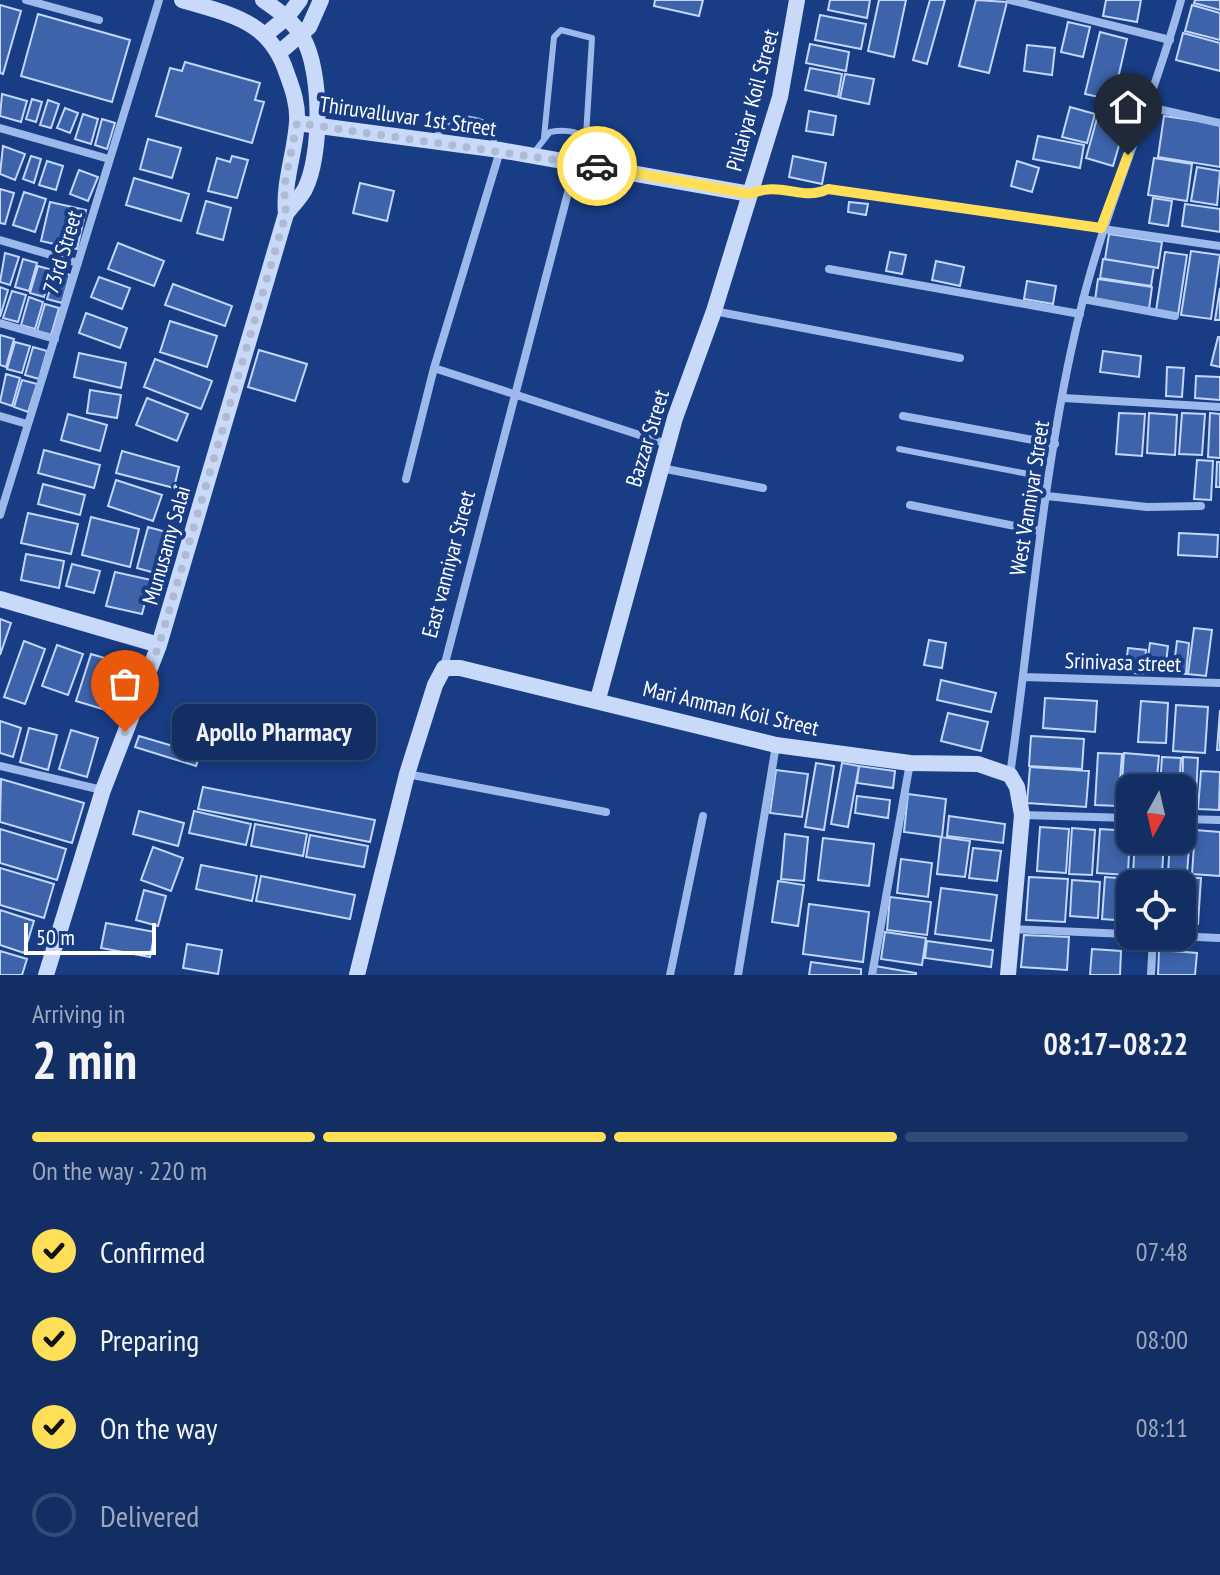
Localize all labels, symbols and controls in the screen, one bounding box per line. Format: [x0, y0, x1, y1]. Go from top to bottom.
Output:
street label: Pillaiyar Koil Street [720, 26, 784, 174]
pin [1094, 73, 1162, 155]
icon: home [1106, 85, 1150, 129]
street label: Thiruvalluvar 1st Street [318, 90, 498, 142]
courier [557, 126, 637, 206]
icon: car [575, 144, 619, 188]
street label: 73rd Street [36, 207, 88, 297]
street label: Bazzar Street [619, 386, 675, 490]
street label: West Vanniyar Street [1003, 419, 1055, 577]
street label: Munusamy Salai [136, 482, 196, 608]
street label: East vanniyar Street [415, 487, 481, 641]
street label: Srinivasa street [1064, 646, 1182, 678]
pin [91, 650, 159, 732]
icon: bag [103, 662, 147, 706]
street label: Mari Amman Koil Street [640, 674, 822, 742]
callout: Apollo Pharmacy [173, 704, 377, 760]
text: Apollo Pharmacy [196, 715, 352, 748]
north arrow [1116, 774, 1196, 854]
map controls [1116, 774, 1196, 950]
button: locate [1116, 870, 1196, 950]
scale bar [24, 919, 156, 955]
text: 50 m [36, 923, 75, 951]
text: Arriving in [32, 997, 125, 1030]
text: 08:17–08:22 [1044, 1024, 1188, 1063]
text: 2 min [32, 1026, 137, 1093]
text: On the way · 220 m [32, 1154, 207, 1187]
icon: check [32, 1229, 76, 1273]
text: Confirmed [100, 1232, 205, 1271]
text: 07:48 [1136, 1235, 1188, 1268]
icon: check [32, 1317, 76, 1361]
text: Preparing [100, 1320, 199, 1359]
text: 08:00 [1136, 1323, 1188, 1356]
icon: check [32, 1405, 76, 1449]
text: On the way [100, 1408, 217, 1447]
text: 08:11 [1136, 1411, 1188, 1444]
text: Delivered [100, 1496, 199, 1535]

